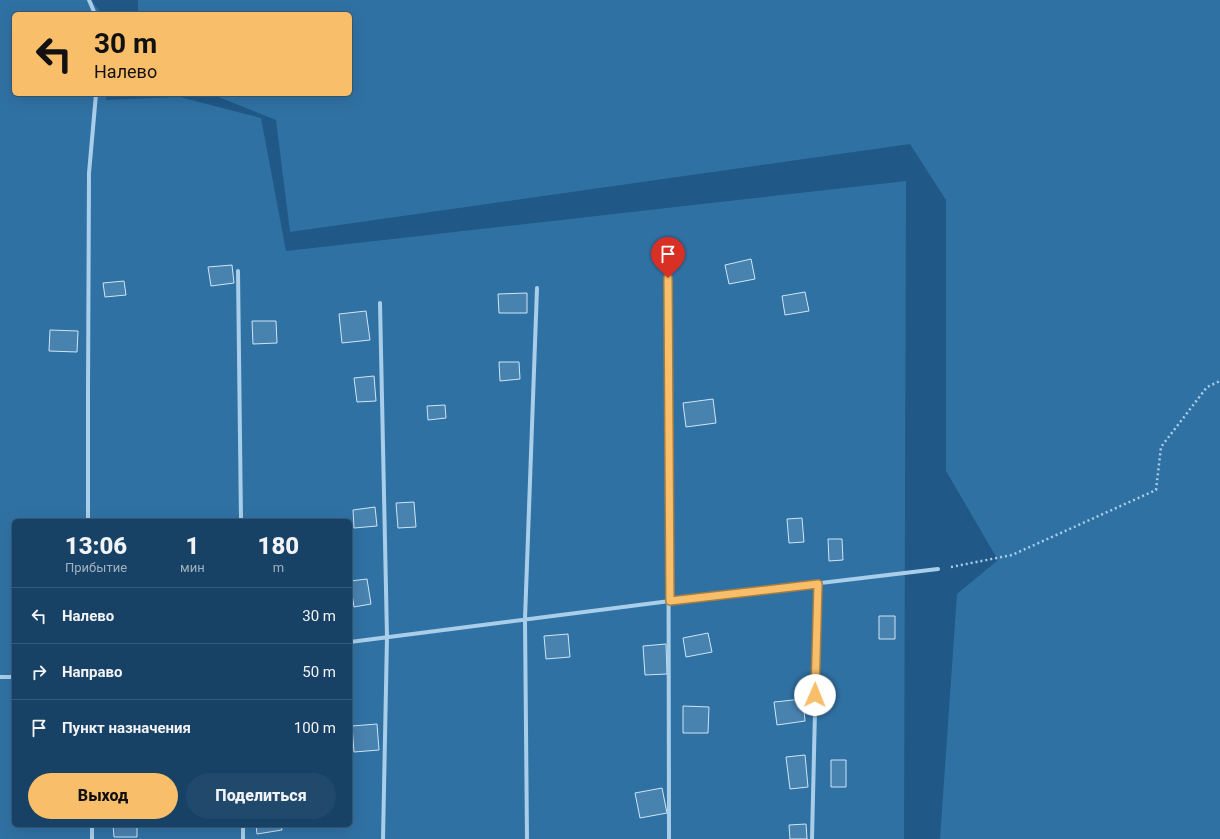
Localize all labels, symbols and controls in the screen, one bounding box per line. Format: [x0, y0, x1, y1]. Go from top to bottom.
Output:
text: 30 m [94, 27, 157, 60]
icon: left [28, 28, 80, 80]
text: Налево [94, 61, 157, 82]
pin [651, 237, 685, 278]
icon: arrive [657, 243, 679, 265]
text: 13:06 [65, 532, 127, 560]
text: 1 [185, 532, 199, 560]
text: 180 [258, 532, 299, 560]
text: Прибытие [65, 560, 127, 575]
text: мин [180, 560, 205, 575]
text: m [273, 560, 284, 575]
icon: left [28, 605, 50, 627]
text: Налево [62, 607, 114, 625]
text: 30 m [302, 607, 336, 625]
icon: right [28, 661, 50, 683]
text: Направо [62, 663, 123, 681]
text: 50 m [302, 663, 336, 681]
position arrow [794, 674, 836, 716]
icon: arrive [28, 717, 50, 739]
text: Пункт назначения [62, 719, 191, 737]
text: 100 m [294, 719, 336, 737]
button: Выход [28, 773, 178, 819]
button: Поделиться [186, 773, 336, 819]

